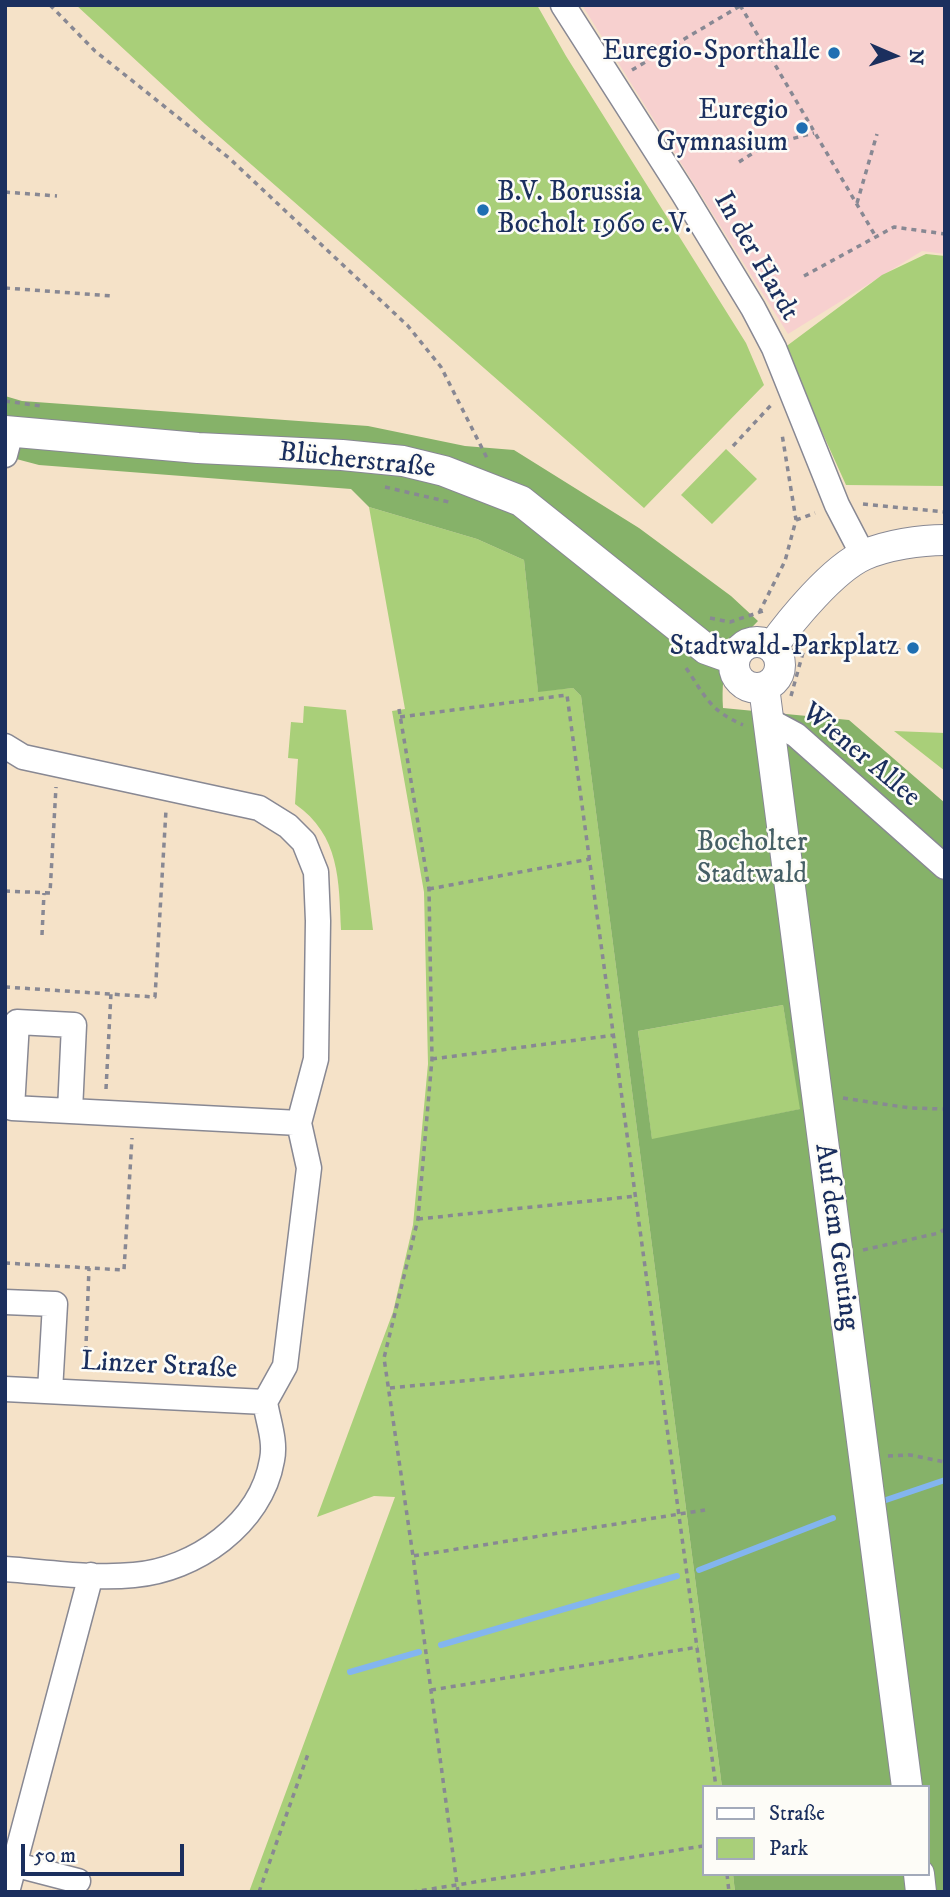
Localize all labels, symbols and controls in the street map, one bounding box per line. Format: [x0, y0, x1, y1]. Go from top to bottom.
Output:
north arrow [859, 21, 929, 91]
place label: Euregio-Sporthalle [602, 36, 820, 70]
marker: Euregio-Sporthalle [826, 45, 842, 61]
text: N [904, 49, 927, 66]
place label: Euregio Gymnasium [657, 95, 788, 161]
marker: Euregio Gymnasium [794, 120, 810, 136]
place label: B.V. Borussia Bocholt 1960 e.V. [497, 177, 691, 243]
street label: In der Hardt [705, 187, 805, 327]
marker: B.V. Borussia Bocholt 1960 e.V. [475, 202, 491, 218]
street label: Blücherstraße [277, 437, 437, 487]
place label: Stadtwald-Parkplatz [670, 631, 899, 665]
marker: Stadtwald-Parkplatz [905, 640, 921, 656]
street label: Wiener Allee [794, 697, 926, 815]
park label: Bocholter Stadtwald [697, 827, 807, 893]
street label: Auf dem Geuting [805, 1142, 865, 1332]
street label: Linzer Straße [80, 1346, 238, 1388]
legend [702, 1785, 929, 1876]
text: Straße [769, 1801, 825, 1827]
scale bar [24, 1830, 187, 1874]
text: Park [769, 1836, 808, 1862]
text: 50 m [34, 1843, 76, 1869]

